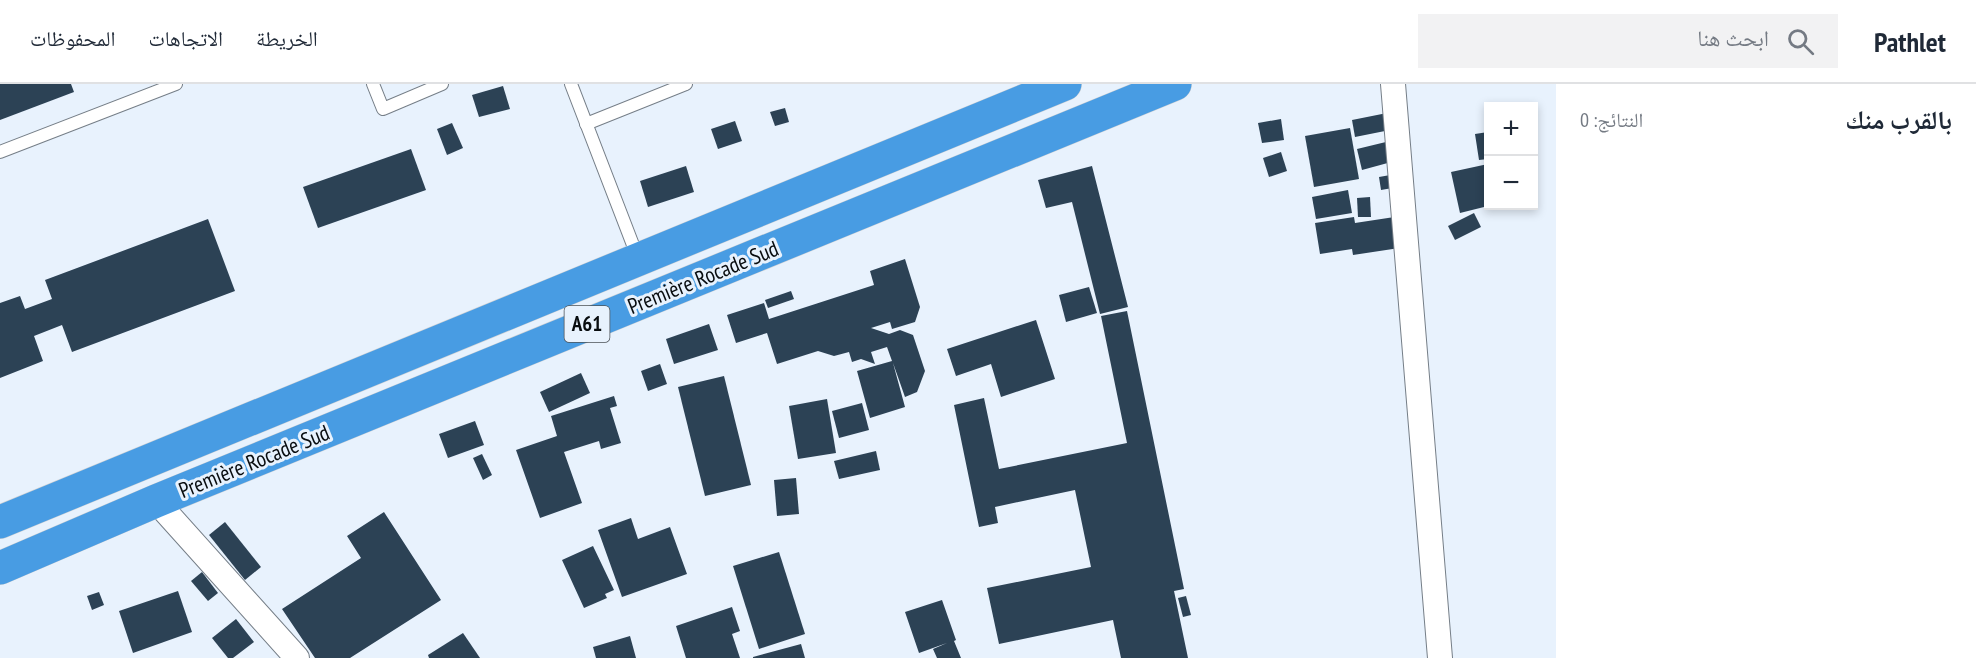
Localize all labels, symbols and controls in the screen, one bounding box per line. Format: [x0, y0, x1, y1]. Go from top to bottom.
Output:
search box [1418, 14, 1838, 68]
text: Pathlet [1874, 23, 1946, 60]
text: ابحث هنا [1697, 24, 1769, 52]
text: المحفوظات [30, 25, 115, 52]
text: الاتجاهات [148, 25, 223, 52]
text: الخريطة [256, 25, 318, 52]
icon: search [1784, 25, 1817, 58]
map controls [1484, 102, 1538, 210]
button: + [1484, 102, 1538, 156]
text: بالقرب منك [1845, 103, 1952, 136]
text: النتائج: 0 [1580, 107, 1643, 133]
button: − [1484, 156, 1538, 210]
street label: Première Rocade Sud [624, 234, 782, 320]
road number: A61 [564, 306, 610, 342]
street label: Première Rocade Sud [175, 418, 333, 504]

